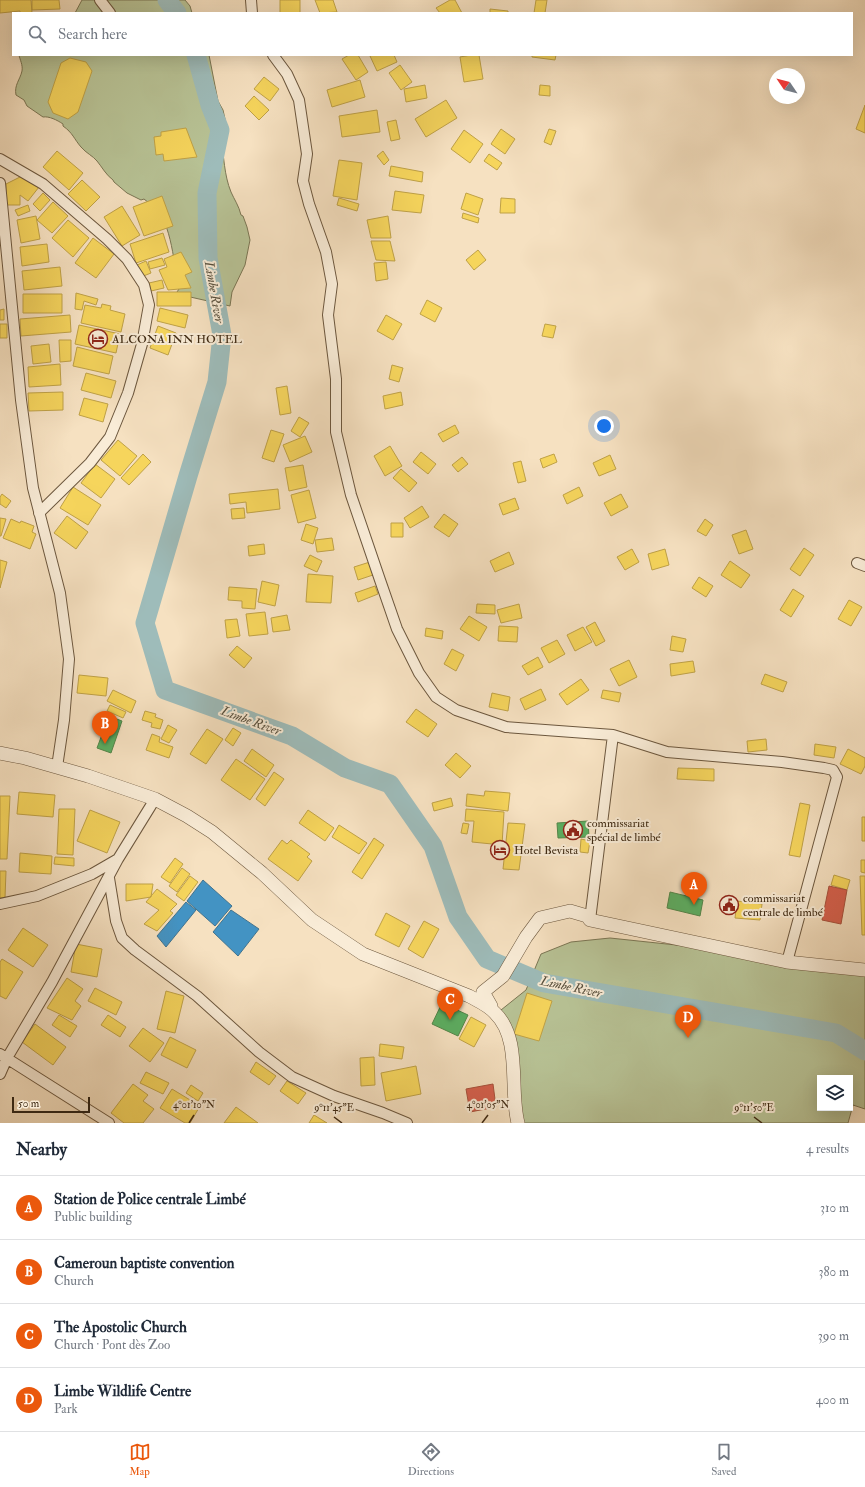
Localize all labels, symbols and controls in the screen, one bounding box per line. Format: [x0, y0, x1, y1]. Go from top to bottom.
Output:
search box [12, 12, 853, 56]
icon: search [26, 23, 48, 45]
text: Search here [58, 25, 127, 44]
north arrow [769, 68, 805, 104]
water label: Limbe River [201, 259, 228, 325]
hotel icon: ALCONA INN HOTEL [87, 328, 109, 350]
place label: ALCONA INN HOTEL [111, 332, 242, 347]
your location [594, 416, 614, 436]
water label: Limbe River [218, 702, 284, 740]
pin: B [92, 711, 118, 744]
place label: commissariat spécial de limbé [587, 816, 662, 845]
public building icon: commissariat spécial de limbé [562, 819, 584, 841]
hotel icon: Hotel Bevista [489, 839, 511, 861]
place label: Hotel Bevista [514, 843, 579, 858]
pin: A [681, 872, 707, 905]
place label: commissariat centrale de limbé [743, 891, 824, 920]
public building icon: commissariat centrale de limbé [718, 894, 740, 916]
water label: Limbe River [538, 972, 604, 1002]
pin: C [437, 987, 463, 1020]
pin: D [675, 1005, 701, 1038]
map controls [817, 1075, 853, 1111]
button: layers [817, 1075, 853, 1111]
scale bar [12, 1095, 90, 1114]
text: 50 m [18, 1097, 39, 1110]
text: 4°01'10"N [173, 1099, 215, 1111]
text: 4°01'05"N [467, 1099, 510, 1111]
text: 9°11'45"E [313, 1102, 354, 1114]
text: 9°11'50"E [733, 1102, 774, 1114]
text: Nearby [16, 1139, 67, 1160]
text: 4 results [806, 1141, 849, 1157]
text: Station de Police centrale Limbé [54, 1190, 246, 1209]
text: A [25, 1200, 33, 1216]
text: 310 m [820, 1200, 849, 1216]
text: Public building [54, 1209, 132, 1225]
text: Cameroun baptiste convention [54, 1254, 235, 1273]
text: B [25, 1264, 33, 1280]
text: 380 m [818, 1264, 849, 1280]
text: Church [54, 1273, 94, 1289]
text: The Apostolic Church [54, 1318, 187, 1337]
text: C [24, 1328, 34, 1344]
text: 390 m [818, 1328, 849, 1344]
text: Church · Pont dès Zoo [54, 1337, 170, 1353]
text: Limbe Wildlife Centre [54, 1382, 191, 1401]
text: D [24, 1392, 34, 1408]
text: 400 m [816, 1392, 849, 1408]
text: Park [54, 1401, 78, 1417]
tab: Map [129, 1441, 151, 1478]
tab: Directions [408, 1441, 454, 1478]
tab: Saved [711, 1441, 736, 1478]

